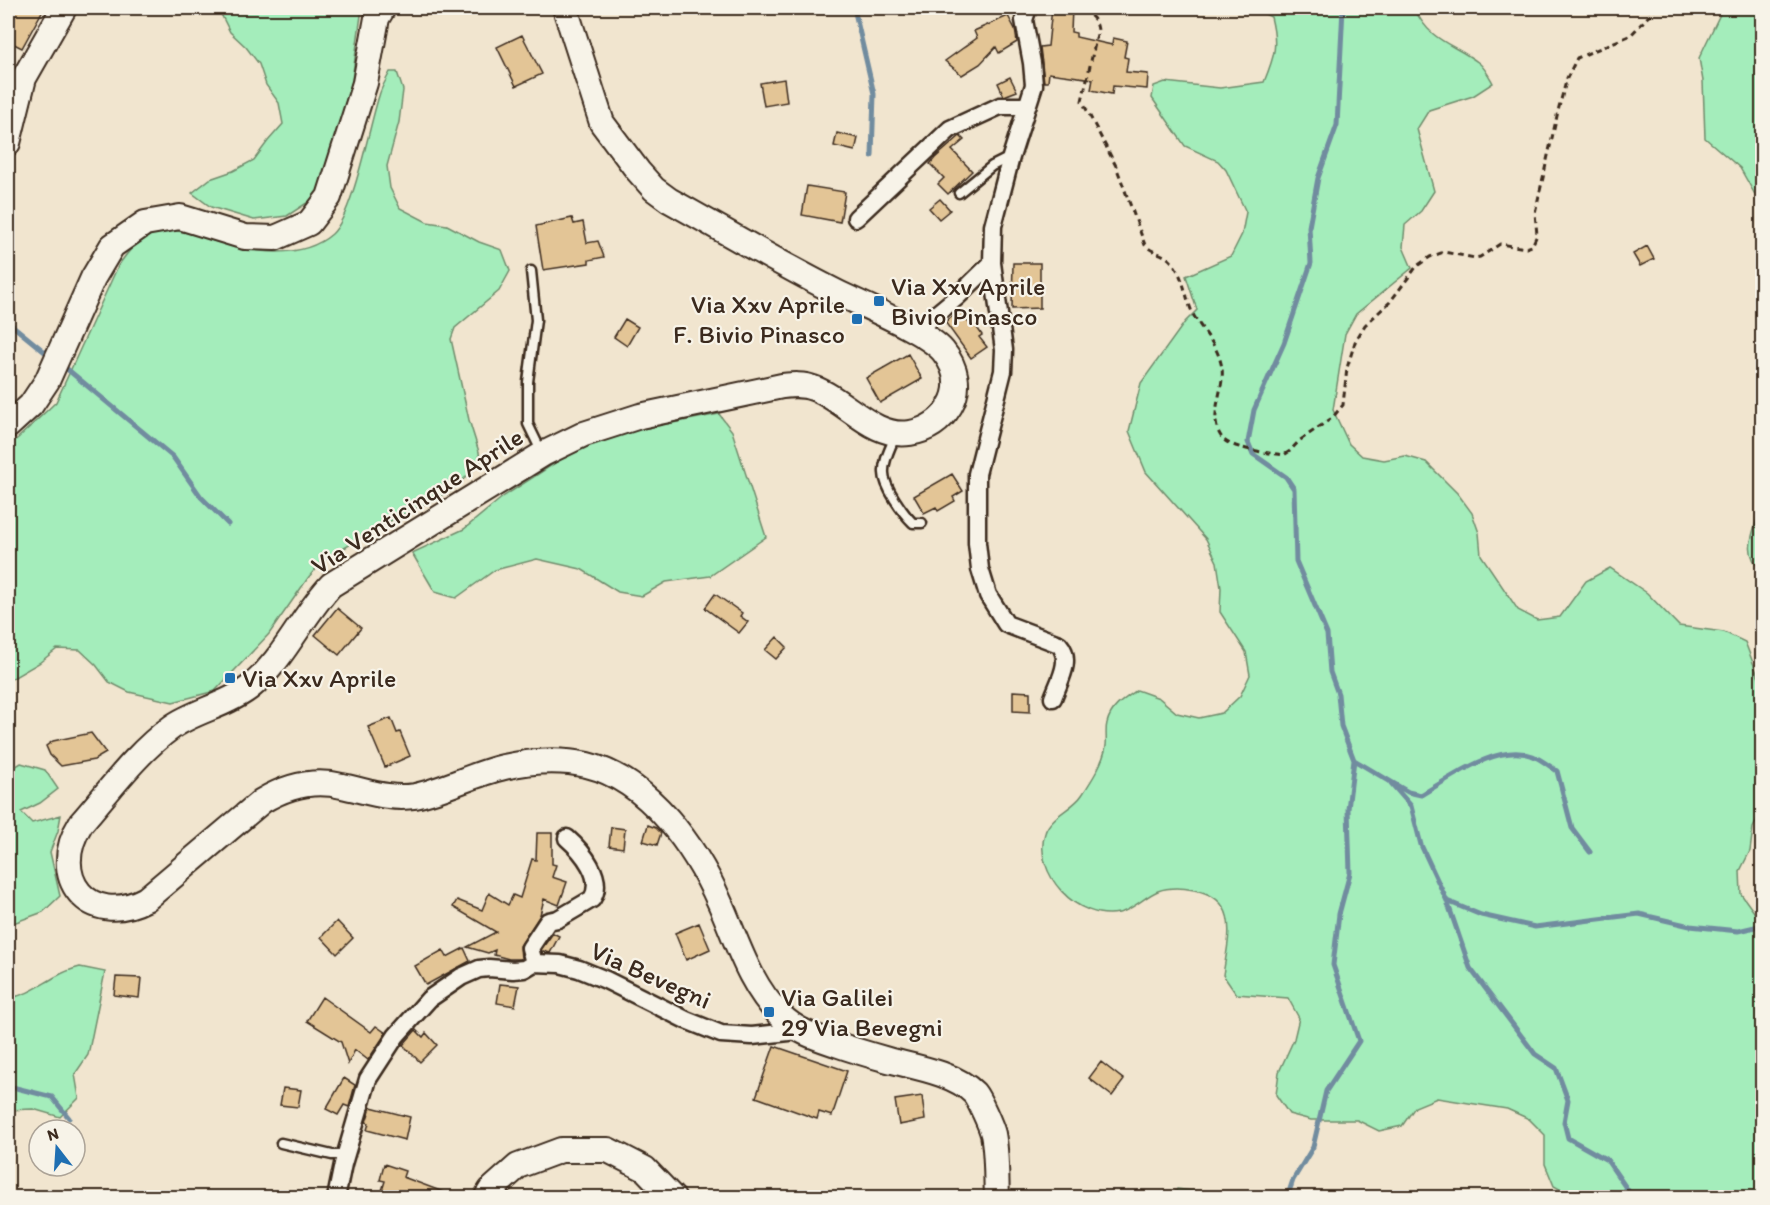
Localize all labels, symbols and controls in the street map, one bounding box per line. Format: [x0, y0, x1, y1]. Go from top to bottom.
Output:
place label: Via Xxv Aprile Bivio Pinasco [891, 270, 1045, 332]
place label: Via Xxv Aprile F. Bivio Pinasco [673, 288, 845, 350]
marker: Via Xxv Aprile Bivio Pinasco [872, 294, 886, 308]
marker: Via Xxv Aprile F. Bivio Pinasco [850, 312, 864, 326]
street label: Via Venticinque Aprile [305, 421, 529, 581]
place label: Via Xxv Aprile [242, 662, 396, 694]
marker: Via Xxv Aprile [223, 671, 237, 685]
street label: Via Bevegni [586, 934, 716, 1016]
place label: Via Galilei 29 Via Bevegni [781, 981, 943, 1043]
marker: Via Galilei 29 Via Bevegni [762, 1005, 776, 1019]
north arrow [27, 1118, 87, 1178]
text: N [45, 1123, 61, 1145]

